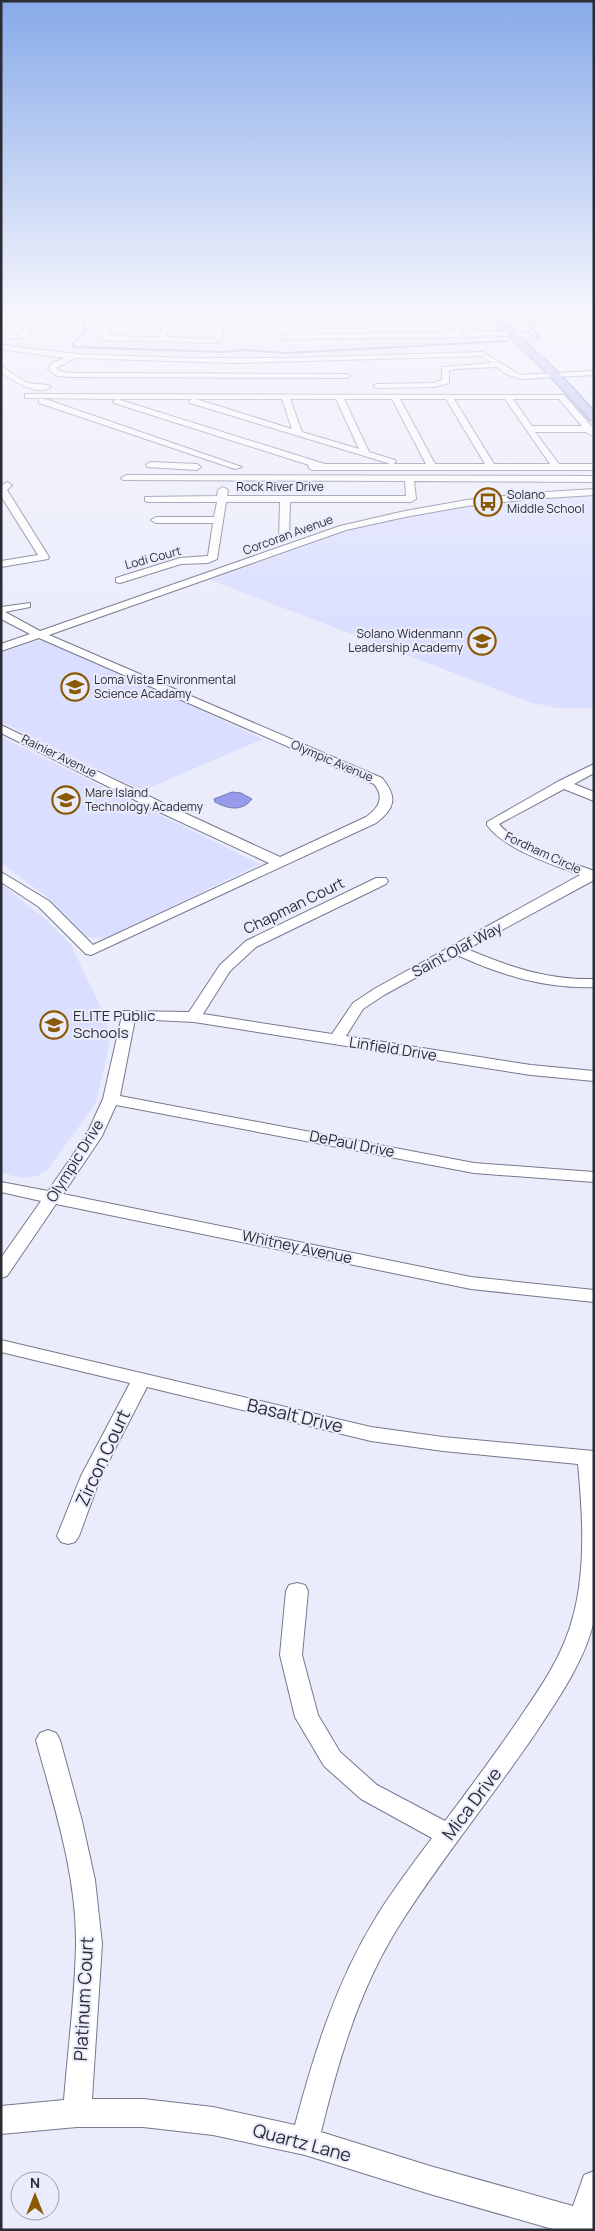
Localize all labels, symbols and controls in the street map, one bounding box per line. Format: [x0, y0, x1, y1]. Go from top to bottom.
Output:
street label: Rock River Drive [236, 478, 324, 495]
place label: Solano Middle School [507, 486, 585, 517]
bus stop icon: Solano Middle School [473, 487, 503, 517]
street label: Corcoran Avenue [240, 510, 335, 559]
street label: Lodi Court [123, 542, 183, 573]
place label: Solano Widenmann Leadership Academy [348, 625, 464, 656]
school or university icon: Solano Widenmann Leadership Academy [467, 626, 497, 656]
place label: Loma Vista Environmental Science Acadamy [94, 671, 236, 702]
school or university icon: Loma Vista Environmental Science Acadamy [60, 672, 90, 702]
street label: Rainier Avenue [19, 730, 100, 781]
street label: Olympic Avenue [288, 736, 376, 786]
place label: Mare Island Technology Academy [85, 784, 204, 815]
school or university icon: Mare Island Technology Academy [51, 785, 81, 815]
street label: Fordham Circle [502, 827, 584, 878]
street label: Chapman Court [240, 872, 348, 939]
street label: Saint Olaf Way [408, 917, 506, 982]
place label: ELITE Public Schools [73, 1005, 155, 1043]
school or university icon: ELITE Public Schools [39, 1010, 69, 1040]
street label: Linfield Drive [348, 1031, 439, 1066]
street label: Olympic Drive [41, 1115, 108, 1206]
street label: DePaul Drive [308, 1125, 397, 1162]
street label: Whitney Avenue [240, 1225, 354, 1268]
street label: Basalt Drive [245, 1392, 345, 1438]
street label: Zircon Court [69, 1405, 135, 1510]
street label: Mica Drive [436, 1762, 506, 1845]
street label: Platinum Court [68, 1936, 98, 2062]
street label: Quartz Lane [250, 2117, 354, 2167]
north arrow [10, 2171, 60, 2221]
text: N [30, 2173, 40, 2192]

